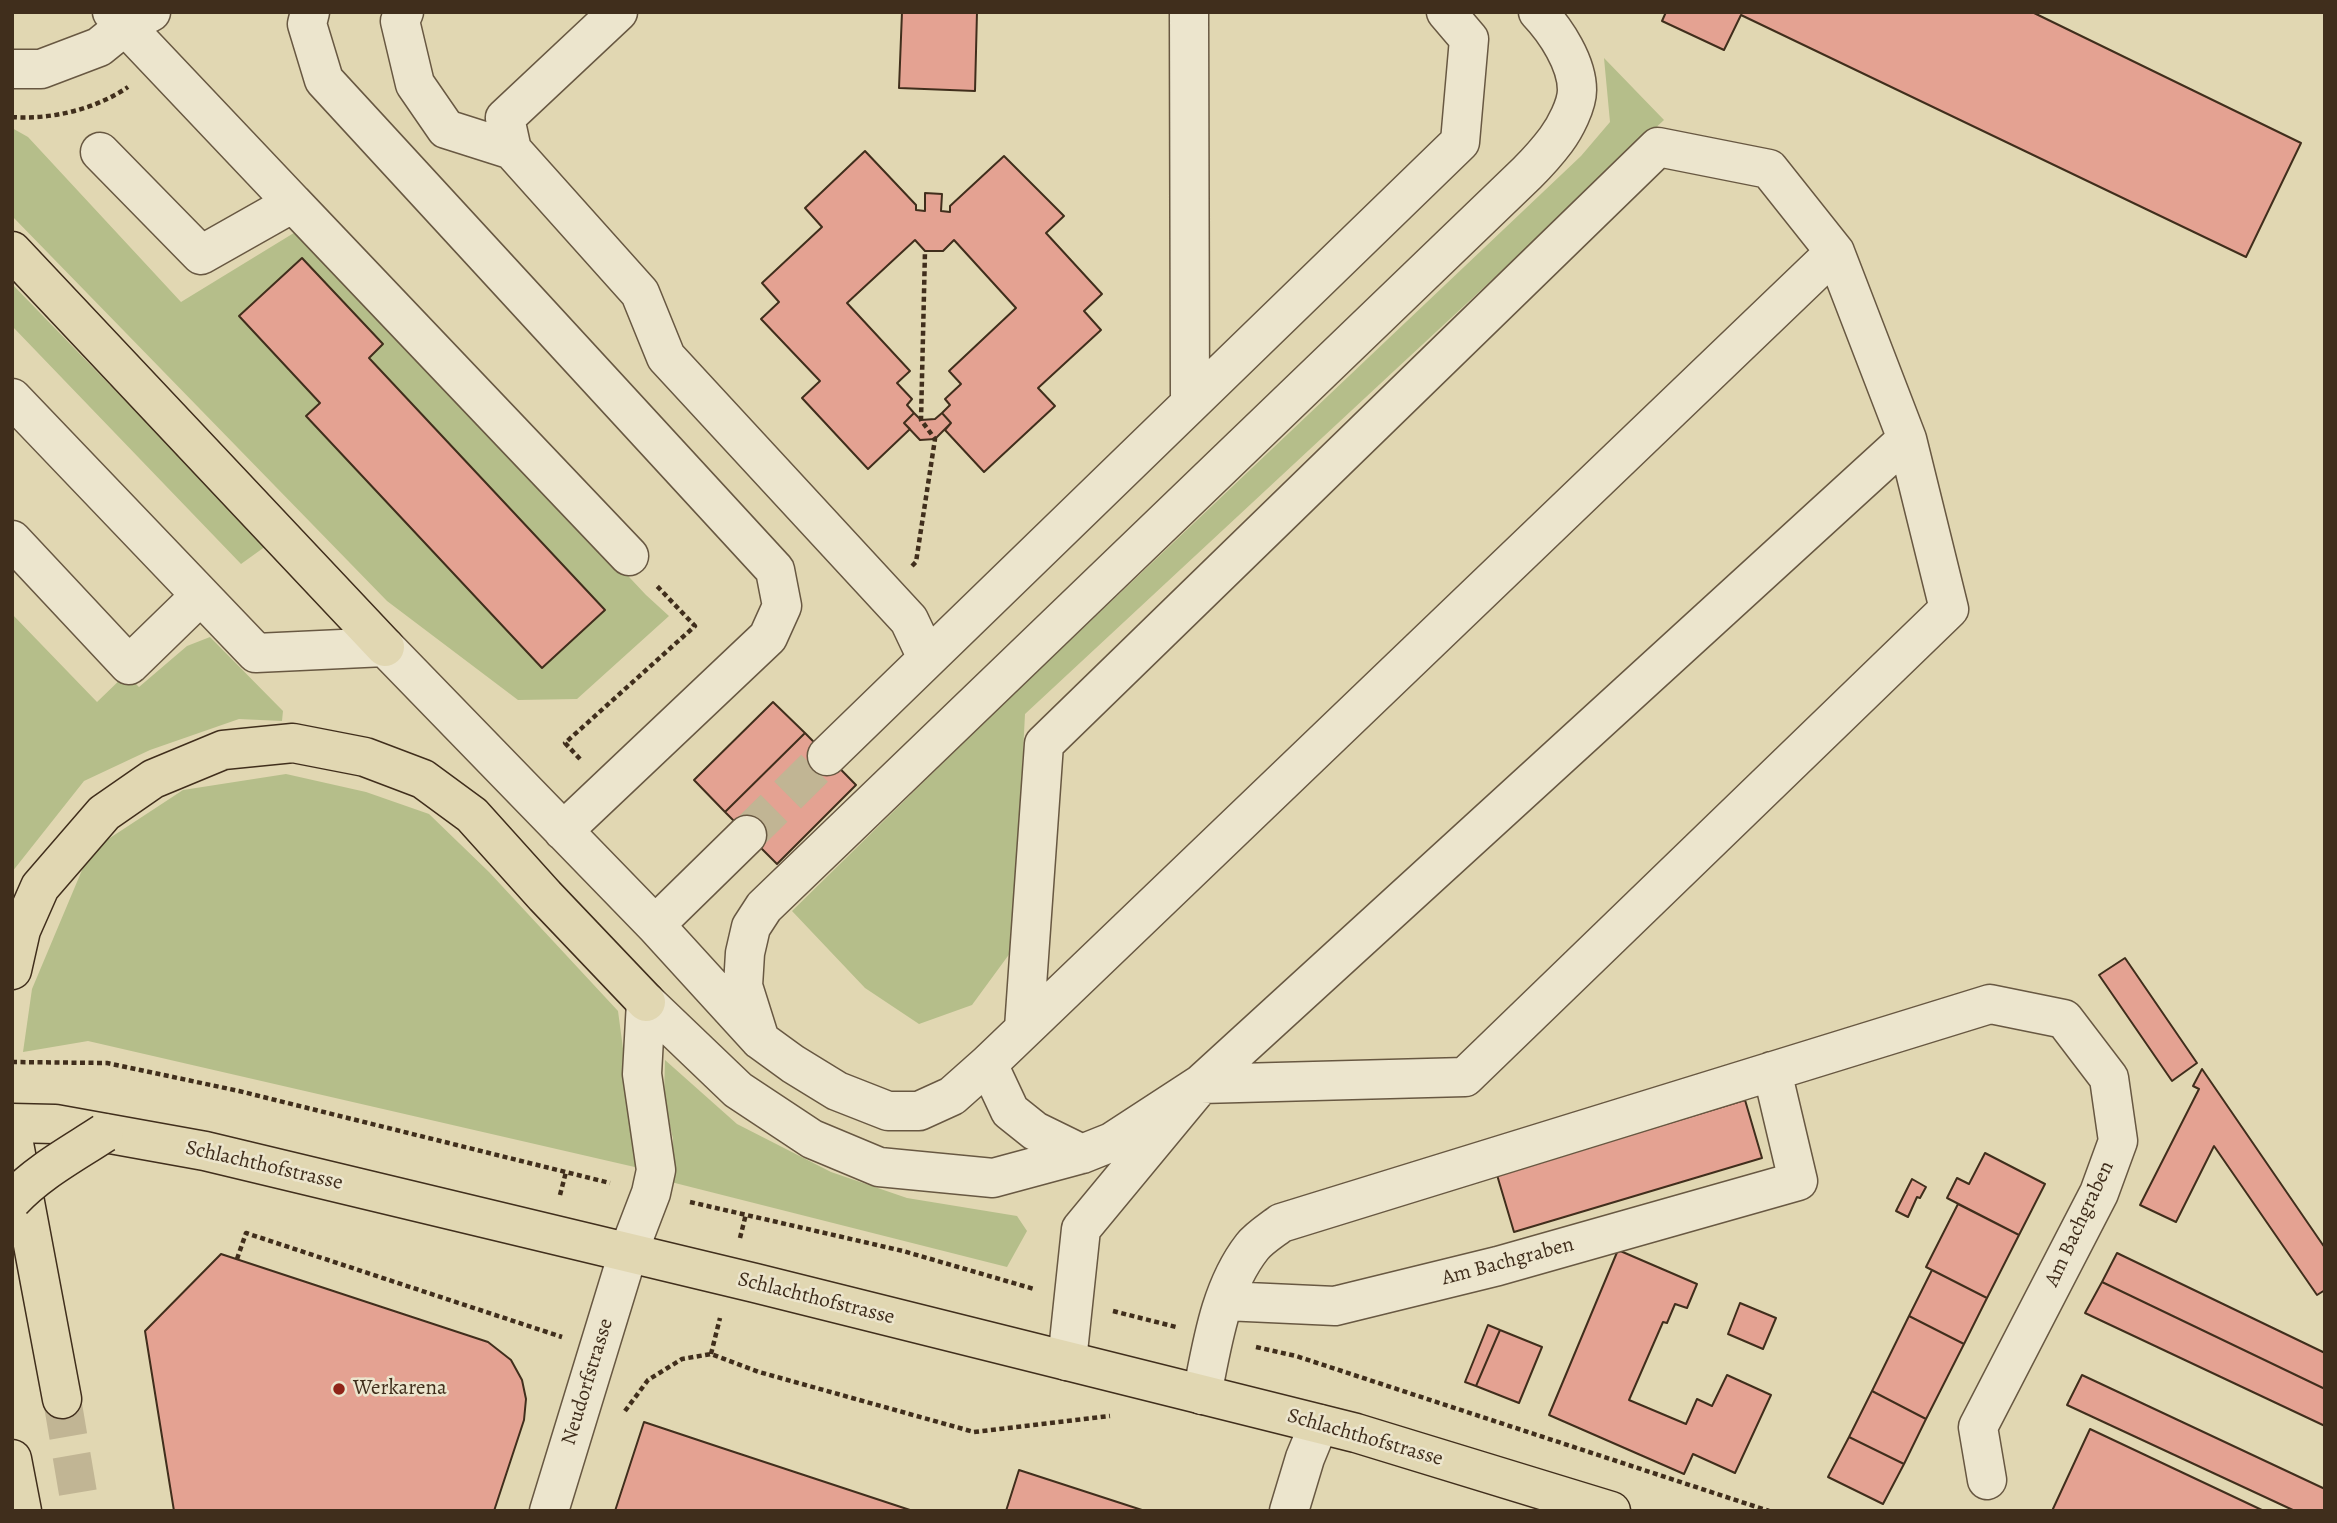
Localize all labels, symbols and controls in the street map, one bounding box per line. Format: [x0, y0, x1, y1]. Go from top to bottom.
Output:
street label: Schlachthofstrasse [183, 1136, 345, 1196]
street label: Am Bachgraben [2040, 1157, 2120, 1291]
street label: Am Bachgraben [1439, 1232, 1577, 1292]
street label: Schlachthofstrasse [735, 1267, 897, 1331]
street label: Neudorfstrasse [557, 1315, 619, 1449]
place label: Werkarena [353, 1376, 447, 1402]
marker: Werkarena [331, 1381, 347, 1397]
street label: Schlachthofstrasse [1284, 1404, 1446, 1472]

